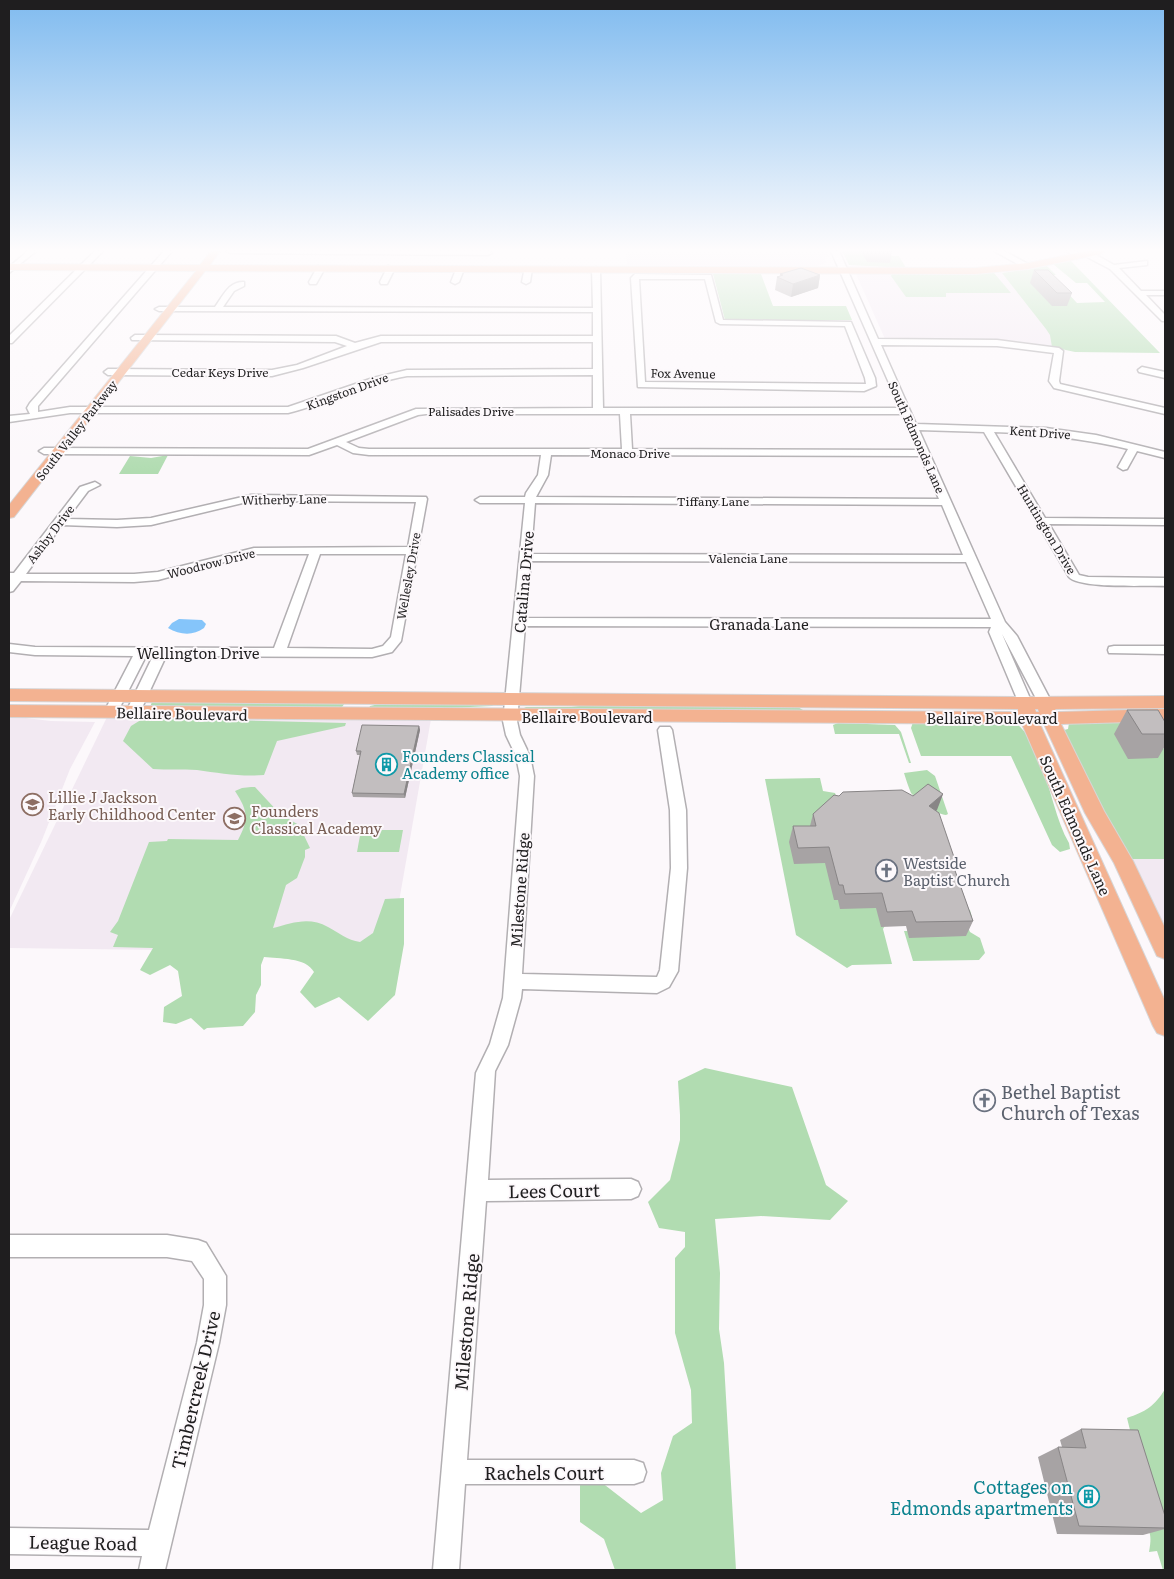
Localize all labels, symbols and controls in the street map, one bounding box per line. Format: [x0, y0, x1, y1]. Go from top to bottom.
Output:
street label: Cedar Keys Drive [171, 363, 269, 381]
street label: Fox Avenue [650, 363, 716, 383]
street label: Kingston Drive [303, 368, 391, 414]
street label: South Valley Parkway [31, 376, 121, 484]
street label: South Edmonds Lane [884, 378, 950, 496]
street label: Palisades Drive [428, 402, 514, 420]
street label: Kent Drive [1009, 421, 1071, 443]
street label: Monaco Drive [590, 444, 670, 462]
street label: Huntington Drive [1013, 481, 1081, 577]
street label: Witherby Lane [241, 489, 327, 509]
street label: Tiffany Lane [677, 492, 749, 510]
street label: Ashby Drive [22, 501, 78, 567]
street label: Catalina Drive [507, 530, 539, 634]
street label: Wellesley Drive [391, 531, 425, 621]
street label: Woodrow Drive [165, 543, 257, 583]
street label: Valencia Lane [708, 549, 788, 567]
street label: Granada Lane [709, 612, 809, 635]
street label: Wellington Drive [137, 641, 260, 664]
street label: Bellaire Boulevard [116, 700, 248, 726]
street label: Bellaire Boulevard [521, 705, 653, 728]
street label: Bellaire Boulevard [926, 706, 1058, 729]
place label: Founders Classical Academy office [402, 744, 535, 784]
street label: South Edmonds Lane [1035, 751, 1117, 899]
building icon: Founders Classical Academy office [374, 752, 398, 776]
place label: Lillie J Jackson Early Childhood Center [48, 785, 216, 825]
school or university icon: Lillie J Jackson Early Childhood Center [20, 793, 44, 817]
place label: Founders Classical Academy [251, 799, 382, 839]
school or university icon: Founders Classical Academy [223, 807, 247, 831]
street label: Milestone Ridge [504, 832, 535, 948]
place label: Westside Baptist Church [903, 851, 1010, 891]
church icon: Westside Baptist Church [875, 859, 899, 883]
place label: Bethel Baptist Church of Texas [1001, 1078, 1139, 1126]
church icon: Bethel Baptist Church of Texas [973, 1089, 997, 1113]
street label: Lees Court [508, 1176, 601, 1204]
street label: Milestone Ridge [447, 1252, 485, 1392]
street label: Timbercreek Drive [164, 1308, 226, 1472]
street label: Rachels Court [484, 1459, 605, 1486]
place label: Cottages on Edmonds apartments [890, 1473, 1073, 1521]
building icon: Cottages on Edmonds apartments [1077, 1484, 1101, 1508]
street label: League Road [28, 1528, 138, 1556]

